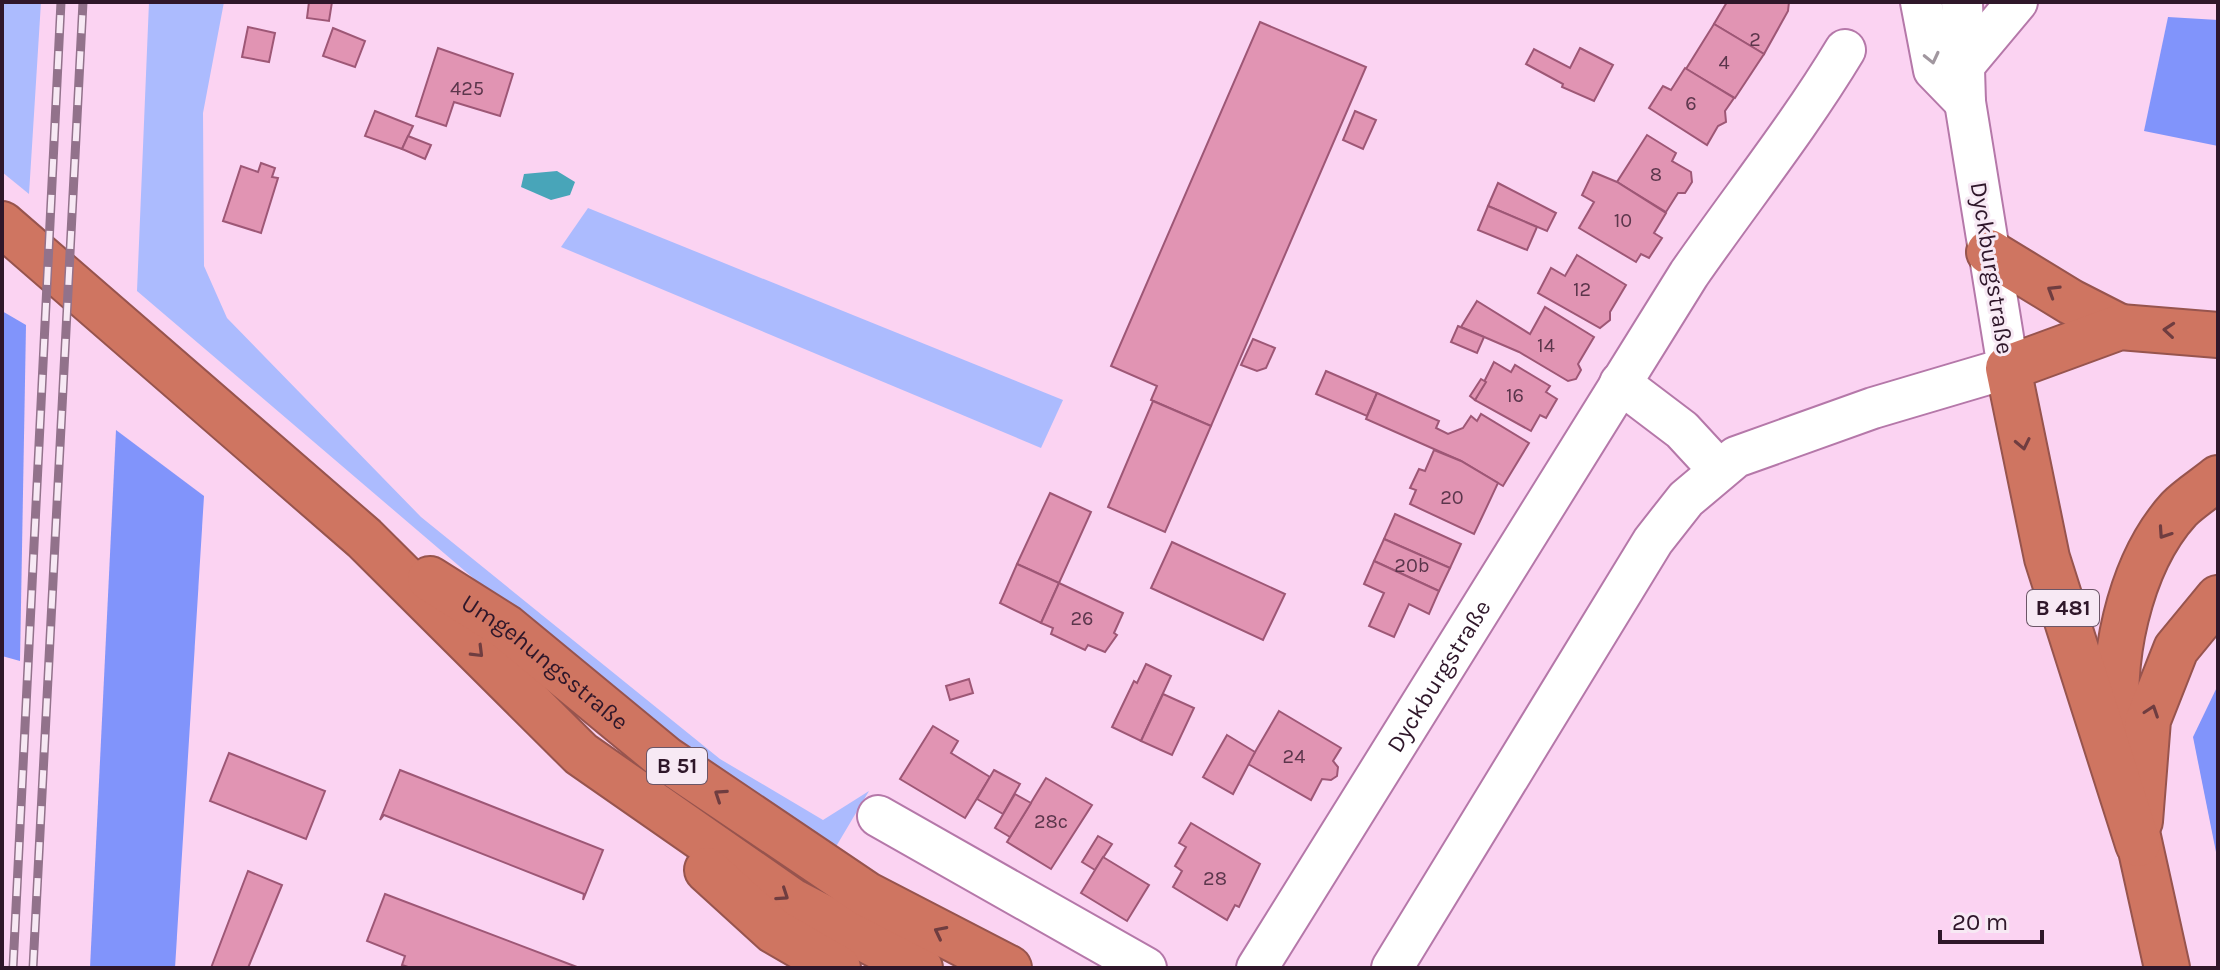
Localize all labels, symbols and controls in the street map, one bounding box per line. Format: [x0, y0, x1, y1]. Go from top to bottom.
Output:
house number: 2 [1749, 28, 1761, 51]
one-way arrow [1923, 50, 1940, 64]
house number: 4 [1718, 51, 1730, 74]
house number: 425 [450, 77, 484, 100]
house number: 6 [1685, 92, 1697, 115]
house number: 8 [1650, 163, 1662, 186]
street label: Dyckburgstraße [1965, 180, 2019, 356]
house number: 10 [1614, 209, 1632, 232]
house number: 12 [1573, 278, 1591, 301]
one-way arrow [2047, 286, 2062, 301]
one-way arrow [2162, 322, 2175, 339]
house number: 14 [1537, 334, 1555, 357]
house number: 16 [1506, 384, 1524, 407]
one-way arrow [2014, 437, 2031, 451]
house number: 20 [1440, 486, 1464, 509]
one-way arrow [2158, 524, 2173, 538]
house number: 20b [1394, 554, 1430, 577]
street label: Umgehungsstraße [456, 588, 634, 736]
road number: B 481 [2027, 590, 2099, 626]
street label: Dyckburgstraße [1381, 595, 1497, 757]
house number: 26 [1070, 607, 1094, 630]
one-way arrow [469, 643, 484, 657]
one-way arrow [2143, 705, 2159, 719]
house number: 24 [1283, 745, 1305, 768]
road number: B 51 [647, 748, 707, 784]
one-way arrow [714, 790, 728, 805]
house number: 28c [1034, 810, 1068, 833]
house number: 28 [1203, 867, 1227, 890]
one-way arrow [774, 885, 789, 900]
scale bar [1940, 894, 2042, 944]
text: 20 m [1952, 908, 2008, 936]
one-way arrow [934, 927, 948, 942]

